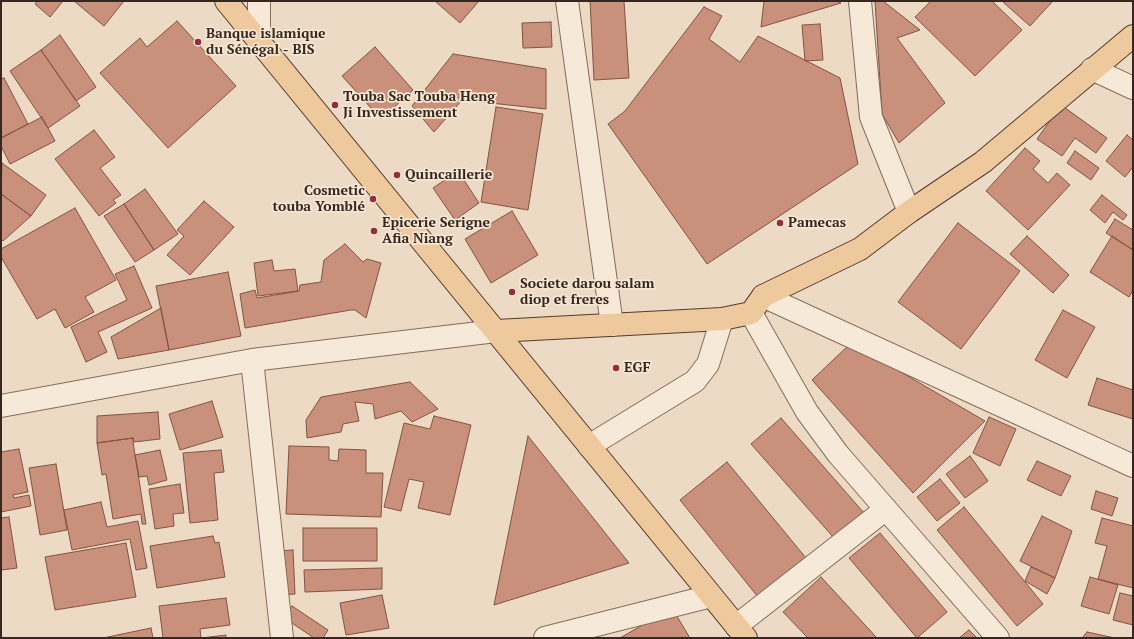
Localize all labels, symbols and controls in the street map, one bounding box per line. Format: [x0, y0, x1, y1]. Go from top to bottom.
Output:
place label: Banque islamique du Sénégal - BIS [206, 26, 326, 58]
marker: Banque islamique du Sénégal - BIS [193, 37, 203, 47]
place label: Touba Sac Touba Heng Ji Investissement [343, 89, 495, 122]
marker: Touba Sac Touba Heng Ji Investissement [330, 100, 340, 110]
place label: Quincaillerie [405, 167, 492, 183]
marker: Quincaillerie [392, 170, 402, 180]
place label: Cosmetic touba Yomblé [273, 183, 365, 216]
marker: Cosmetic touba Yomblé [368, 194, 378, 204]
place label: Epicerie Serigne Afia Niang [382, 215, 490, 248]
place label: Pamecas [788, 215, 846, 231]
marker: Pamecas [775, 218, 785, 228]
marker: Epicerie Serigne Afia Niang [369, 226, 379, 236]
place label: Societe darou salam diop et freres [520, 276, 654, 308]
marker: Societe darou salam diop et freres [507, 287, 517, 297]
place label: EGF [624, 360, 650, 376]
marker: EGF [611, 363, 621, 373]

